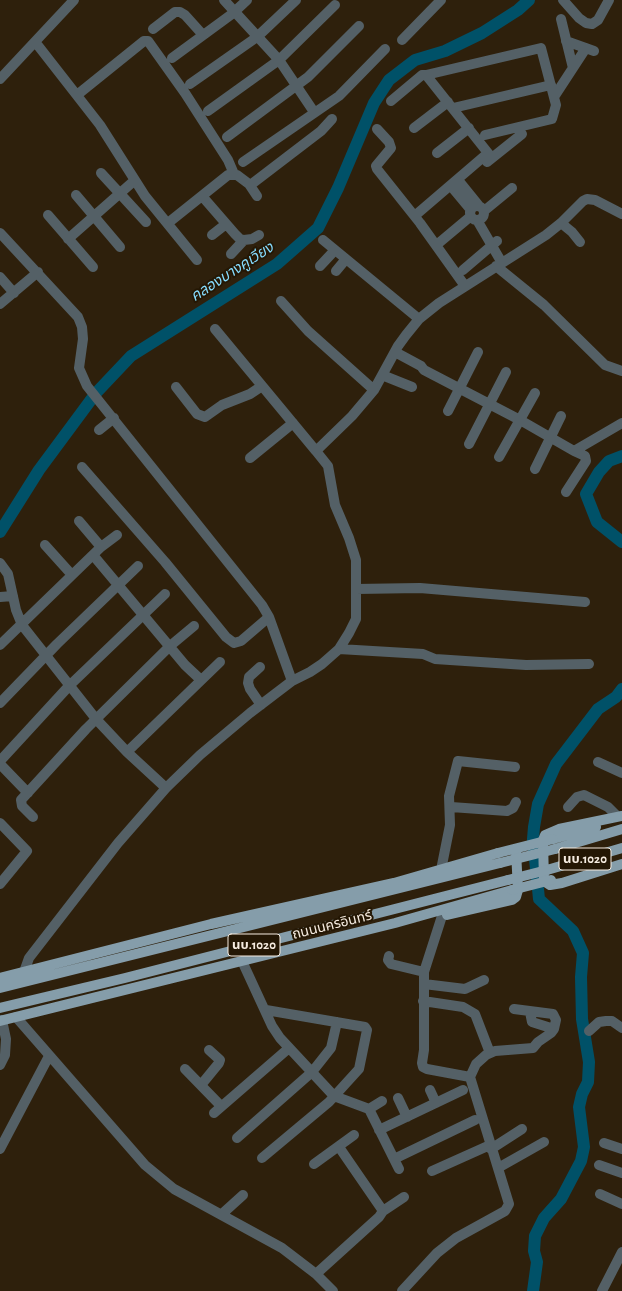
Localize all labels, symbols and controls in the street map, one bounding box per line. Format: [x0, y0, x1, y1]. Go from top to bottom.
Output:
water label: คลองบางคูเวียง [187, 238, 277, 306]
road number: นบ.1020 [559, 848, 611, 870]
street label: ถนนนครอินทร์ [290, 907, 374, 943]
road number: นบ.1020 [228, 934, 280, 956]

